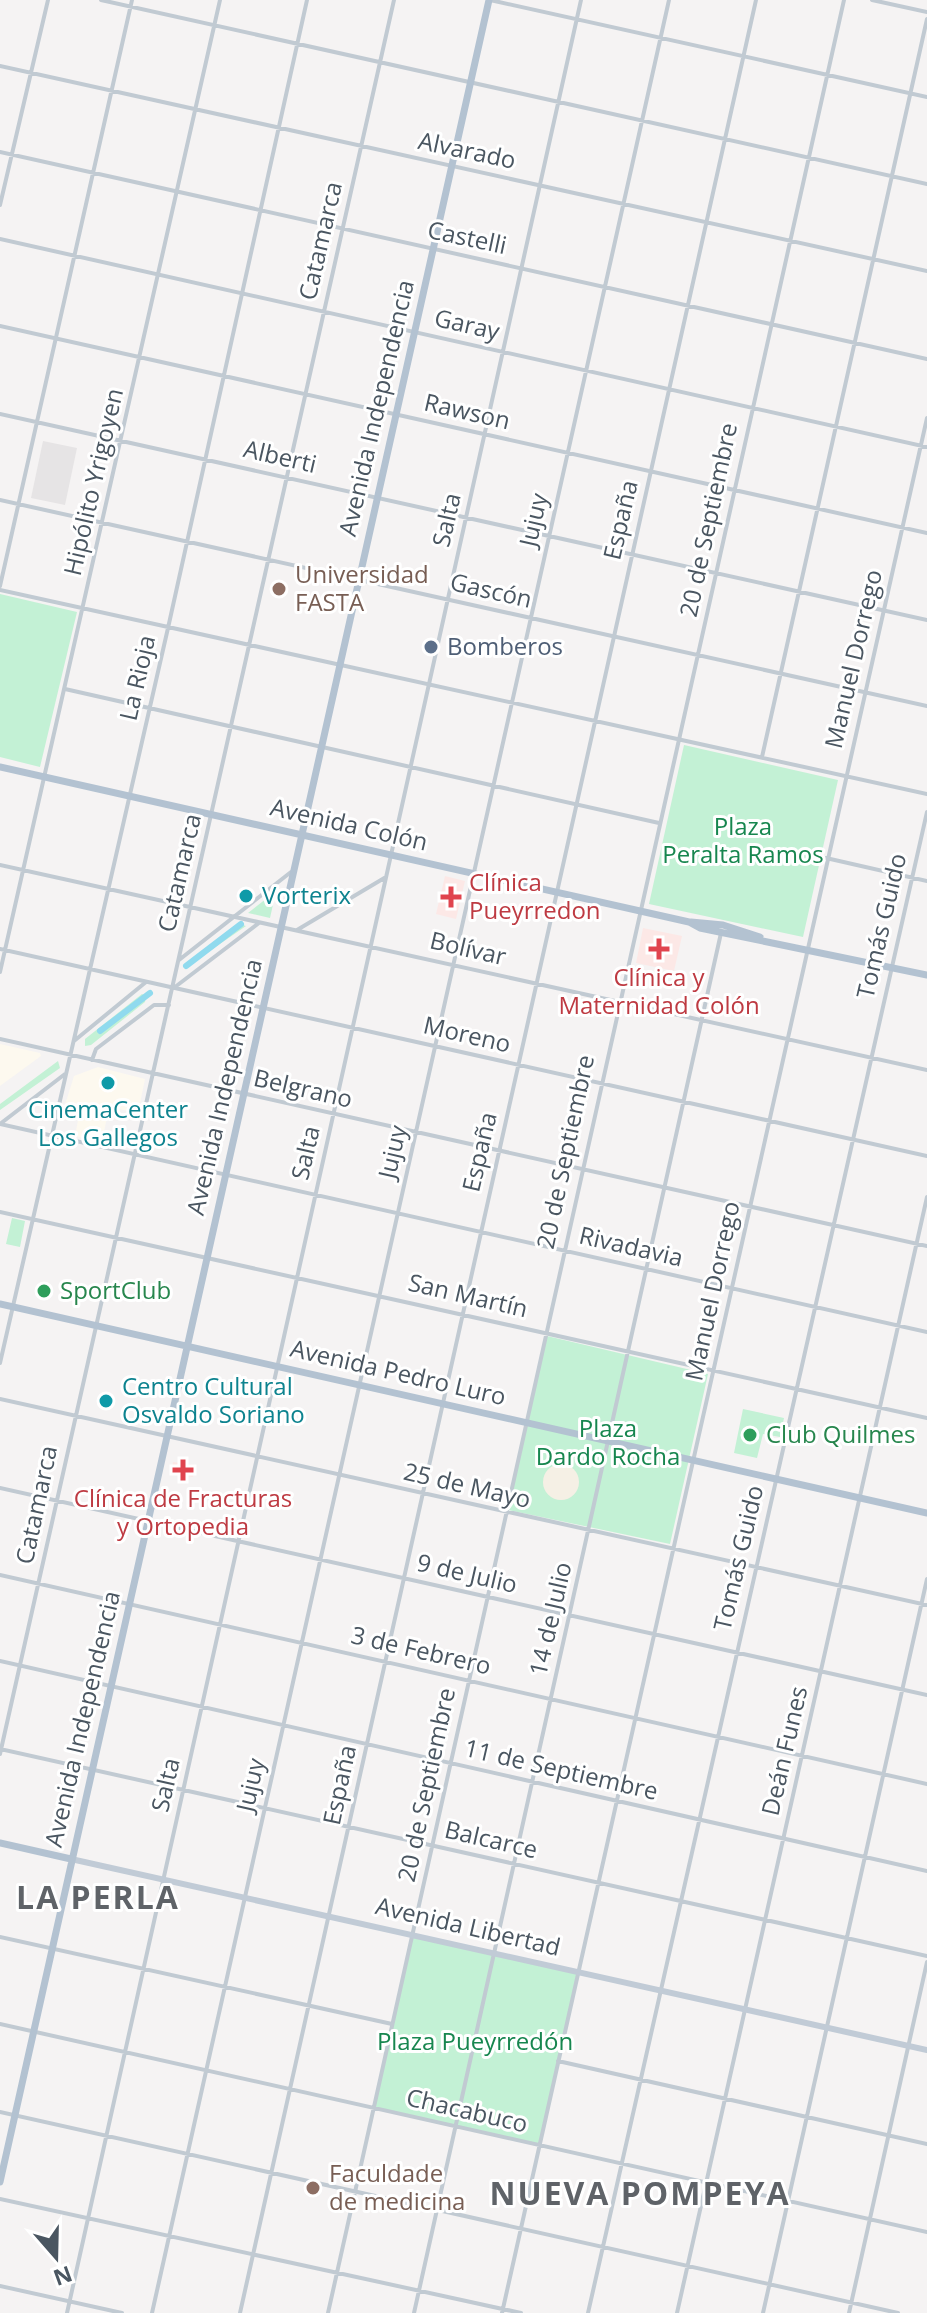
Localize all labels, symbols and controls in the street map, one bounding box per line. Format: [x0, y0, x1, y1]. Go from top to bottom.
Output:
street label: Alvarado [416, 123, 519, 176]
street label: Catamarca [290, 178, 349, 303]
street label: Castelli [425, 212, 510, 261]
street label: Avenida Independencia [330, 276, 421, 539]
street label: Garay [431, 300, 504, 347]
street label: Hipólito Yrigoyen [55, 385, 130, 579]
street label: Rawson [421, 385, 514, 436]
street label: 20 de Septiembre [671, 420, 744, 620]
street label: Alberti [241, 431, 320, 480]
street label: España [594, 477, 645, 563]
street label: Salta [423, 489, 468, 550]
street label: Jujuy [510, 489, 555, 552]
place label: Universidad FASTA [295, 557, 429, 618]
street label: Gascón [447, 564, 535, 615]
street label: Manuel Dorrego [816, 566, 889, 751]
marker: Universidad FASTA [270, 580, 288, 598]
place label: Bomberos [447, 629, 563, 662]
street label: La Rioja [111, 632, 162, 724]
marker: Bomberos [422, 638, 440, 656]
street label: Avenida Colón [267, 789, 431, 858]
park label: Plaza Peralta Ramos [662, 809, 824, 870]
street label: Catamarca [149, 810, 208, 935]
street label: Tomás Guido [848, 850, 913, 1002]
place label: Clínica Pueyrredon [469, 865, 601, 926]
place label: Vorterix [262, 878, 351, 911]
marker: Clínica Pueyrredon [440, 886, 462, 908]
marker: Vorterix [237, 887, 255, 905]
street label: Bolívar [427, 923, 510, 972]
marker: Clínica y Maternidad Colón [648, 938, 670, 960]
street label: Avenida Independencia [178, 955, 269, 1218]
place label: Clínica y Maternidad Colón [558, 960, 760, 1021]
street label: Moreno [421, 1008, 514, 1060]
street label: 20 de Septiembre [528, 1052, 601, 1252]
street label: Belgrano [251, 1060, 356, 1115]
marker: CinemaCenter Los Gallegos [99, 1074, 117, 1092]
place label: CinemaCenter Los Gallegos [28, 1092, 188, 1153]
street label: España [453, 1109, 504, 1195]
street label: Jujuy [369, 1121, 414, 1184]
street label: Salta [282, 1122, 327, 1183]
street label: Manuel Dorrego [676, 1198, 747, 1383]
street label: Rivadavia [576, 1218, 687, 1273]
street label: San Martín [405, 1265, 531, 1324]
place label: SportClub [60, 1273, 171, 1306]
marker: SportClub [35, 1282, 53, 1300]
street label: Avenida Pedro Luro [287, 1331, 509, 1412]
place label: Centro Cultural Osvaldo Soriano [122, 1369, 305, 1430]
marker: Centro Cultural Osvaldo Soriano [97, 1392, 115, 1410]
park label: Plaza Dardo Rocha [536, 1411, 680, 1472]
place label: Club Quilmes [766, 1417, 915, 1450]
marker: Club Quilmes [741, 1426, 759, 1444]
street label: Catamarca [7, 1442, 64, 1567]
street label: 25 de Mayo [401, 1454, 534, 1515]
marker: Clínica de Fracturas y Ortopedia [172, 1459, 194, 1481]
place label: Clínica de Fracturas y Ortopedia [74, 1481, 292, 1542]
street label: Tomás Guido [705, 1482, 770, 1634]
street label: 9 de Julio [414, 1545, 521, 1600]
street label: 14 de Julio [520, 1559, 579, 1679]
street label: Avenida Independencia [36, 1587, 127, 1850]
street label: 3 de Febrero [348, 1617, 494, 1682]
street label: Deán Funes [753, 1683, 814, 1819]
street label: 20 de Septiembre [389, 1685, 462, 1885]
street label: 11 de Septiembre [461, 1730, 661, 1807]
street label: España [314, 1742, 363, 1828]
street label: Salta [142, 1754, 187, 1815]
street label: Jujuy [227, 1754, 272, 1817]
street label: Balcarce [442, 1812, 541, 1865]
district label: LA PERLA [16, 1875, 180, 1918]
street label: Avenida Libertad [373, 1888, 564, 1963]
park label: Plaza Pueyrredón [377, 2024, 573, 2057]
street label: Chacabuco [404, 2080, 531, 2139]
place label: Faculdade de medicina [329, 2156, 465, 2217]
district label: NUEVA POMPEYA [489, 2171, 791, 2214]
marker: Faculdade de medicina [304, 2179, 322, 2197]
north arrow [16, 2217, 96, 2297]
text: N [50, 2260, 77, 2294]

